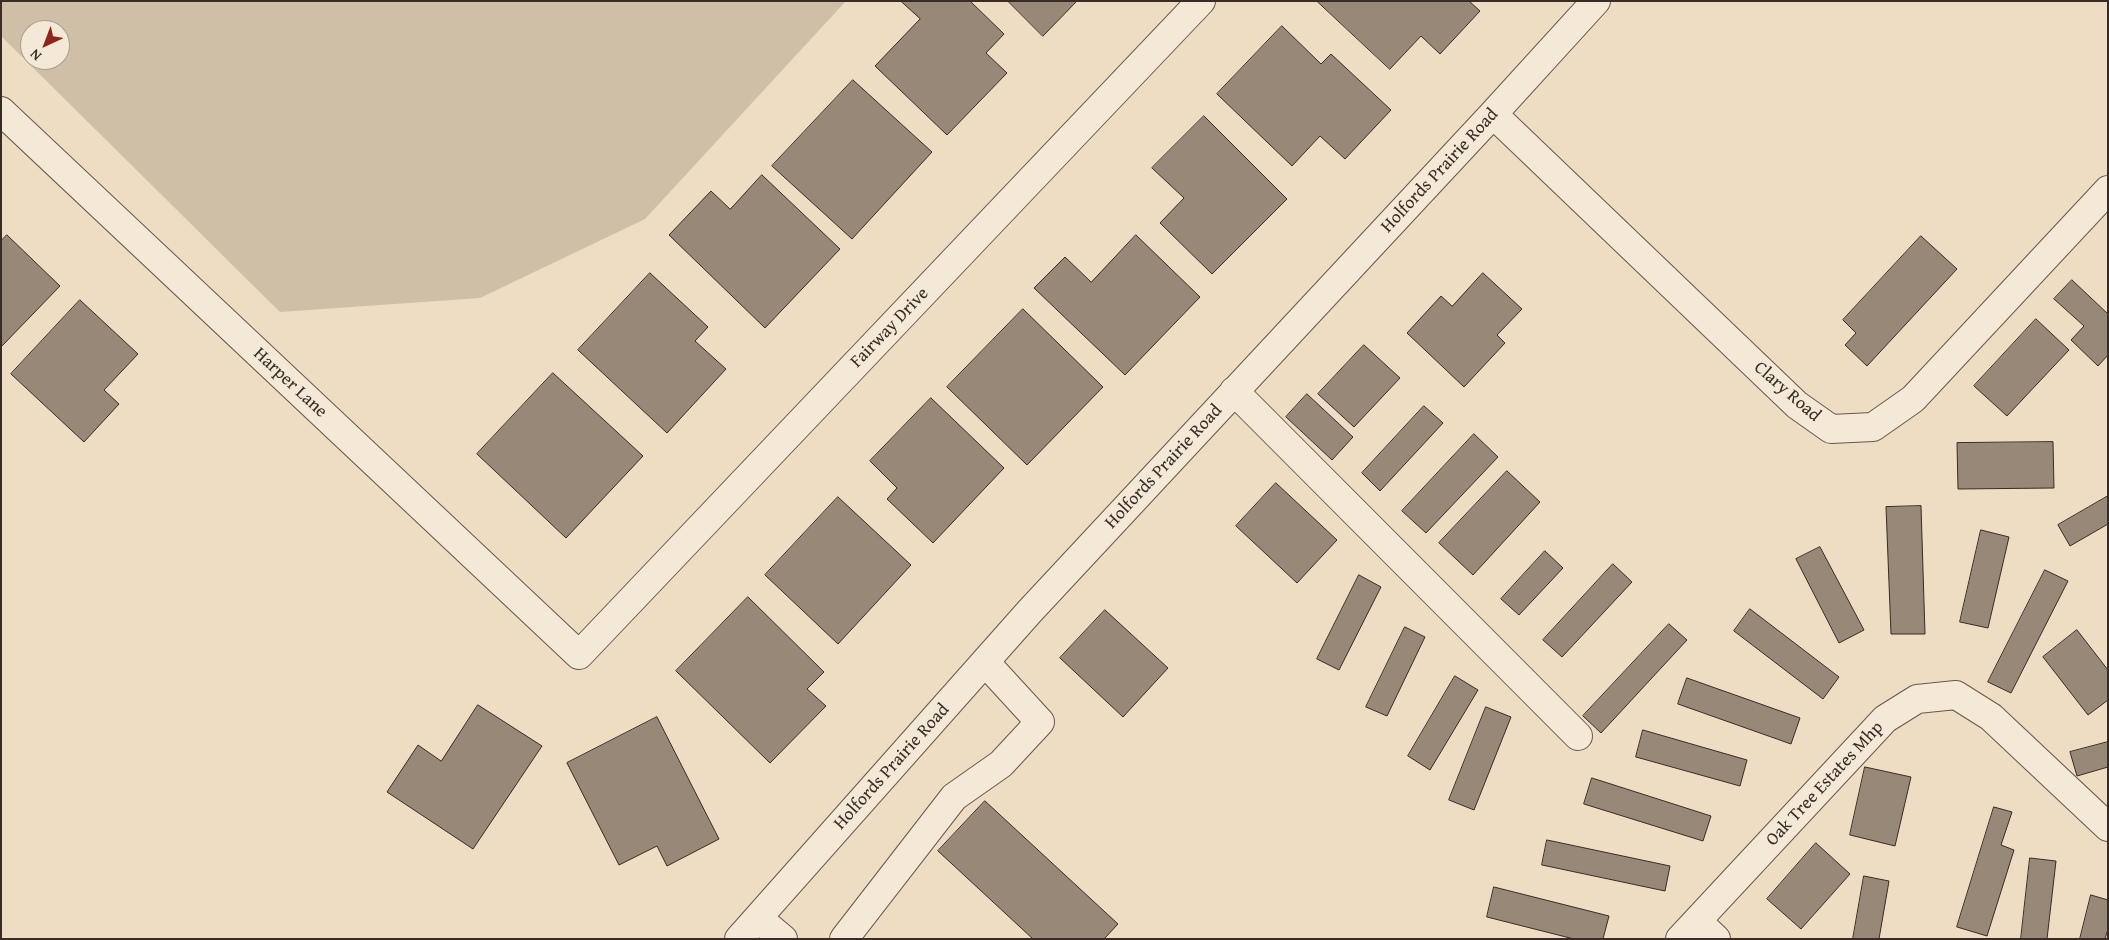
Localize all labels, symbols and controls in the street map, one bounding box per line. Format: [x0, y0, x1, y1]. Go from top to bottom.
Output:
north arrow [20, 20, 70, 70]
text: N [25, 45, 46, 66]
street label: Holfords Prairie Road [1377, 104, 1503, 238]
street label: Fairway Drive [846, 283, 934, 373]
street label: Harper Lane [249, 343, 331, 423]
street label: Clary Road [1749, 357, 1825, 427]
street label: Holfords Prairie Road [1101, 400, 1227, 534]
street label: Holfords Prairie Road [830, 700, 954, 834]
street label: Oak Tree Estates Mhp [1762, 717, 1888, 851]

